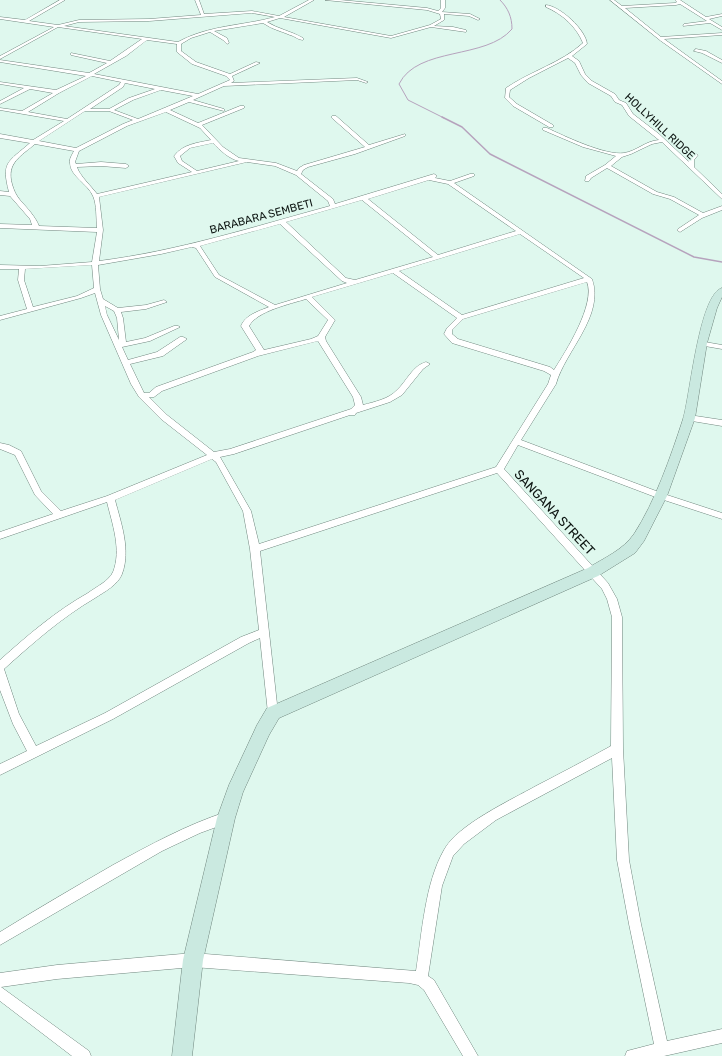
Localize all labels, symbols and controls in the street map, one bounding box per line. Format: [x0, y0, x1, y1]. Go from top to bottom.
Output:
street label: HOLLYHILL RIDGE [622, 91, 698, 162]
street label: BARABARA SEMBETI [208, 196, 314, 237]
street label: SANGANA STREET [511, 467, 598, 558]

